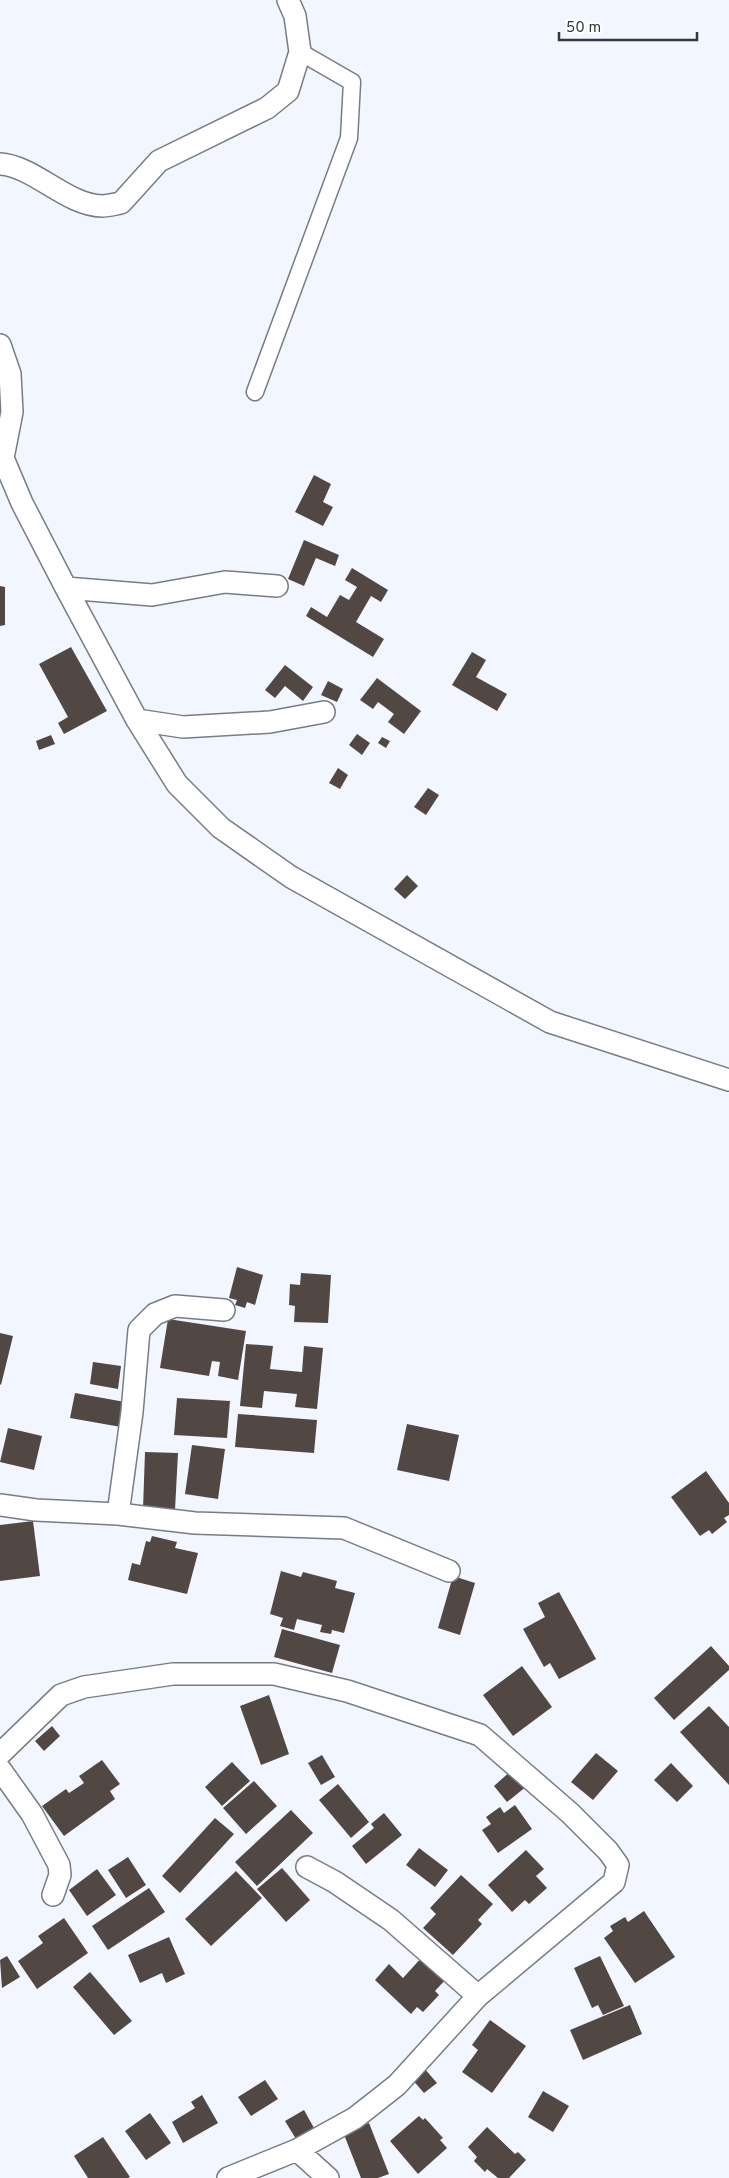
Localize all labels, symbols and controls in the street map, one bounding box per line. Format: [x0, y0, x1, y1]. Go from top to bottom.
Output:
scale bar [559, 10, 696, 42]
text: 50 m [566, 19, 601, 38]

